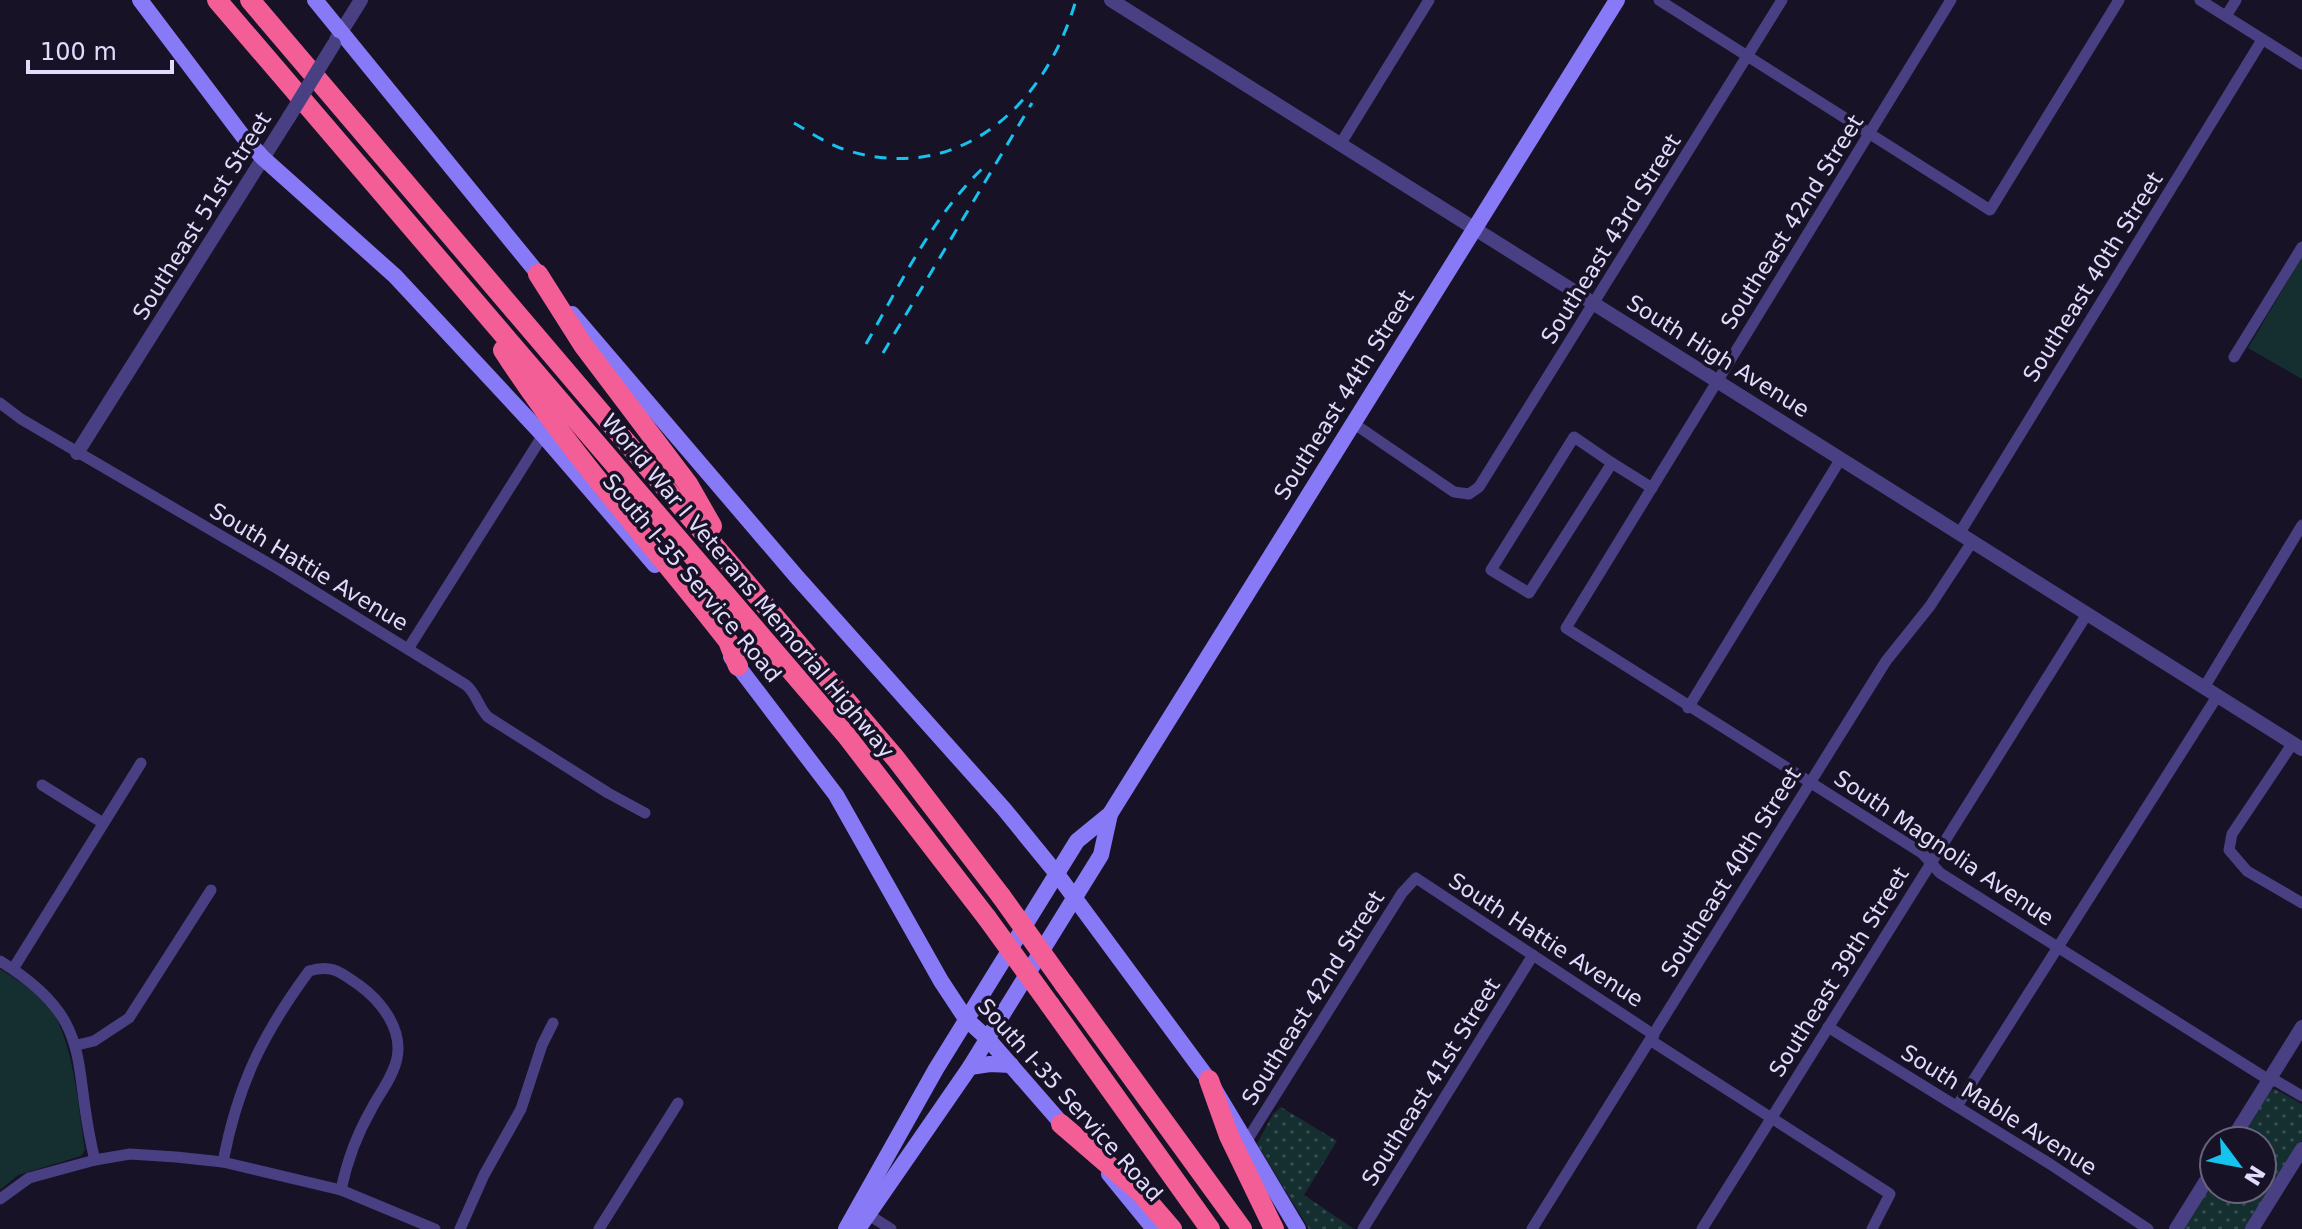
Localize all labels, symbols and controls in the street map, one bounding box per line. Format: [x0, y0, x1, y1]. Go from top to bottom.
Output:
scale bar [28, 24, 172, 74]
text: 100 m [40, 38, 117, 66]
street label: Southeast 51st Street [128, 107, 276, 324]
street label: Southeast 42nd Street [1716, 110, 1868, 334]
street label: Southeast 43rd Street [1536, 129, 1686, 348]
street label: Southeast 40th Street [2018, 167, 2168, 386]
street label: Southeast 44th Street [1269, 285, 1419, 504]
street label: South High Avenue [1622, 290, 1814, 422]
street label: World War I Veterans Memorial Highway [597, 409, 899, 763]
street label: South I-35 Service Road [598, 469, 786, 687]
street label: South Hattie Avenue [205, 498, 413, 636]
street label: Southeast 40th Street [1656, 762, 1806, 981]
street label: South Magnolia Avenue [1830, 765, 2058, 931]
street label: Southeast 39th Street [1764, 862, 1914, 1081]
street label: South Hattie Avenue [1444, 868, 1648, 1012]
street label: Southeast 42nd Street [1237, 886, 1389, 1110]
street label: Southeast 41st Street [1357, 973, 1505, 1190]
street label: South I-35 Service Road [972, 994, 1168, 1206]
street label: South Mable Avenue [1897, 1040, 2101, 1180]
north arrow [2198, 1125, 2278, 1205]
text: N [2239, 1161, 2270, 1190]

